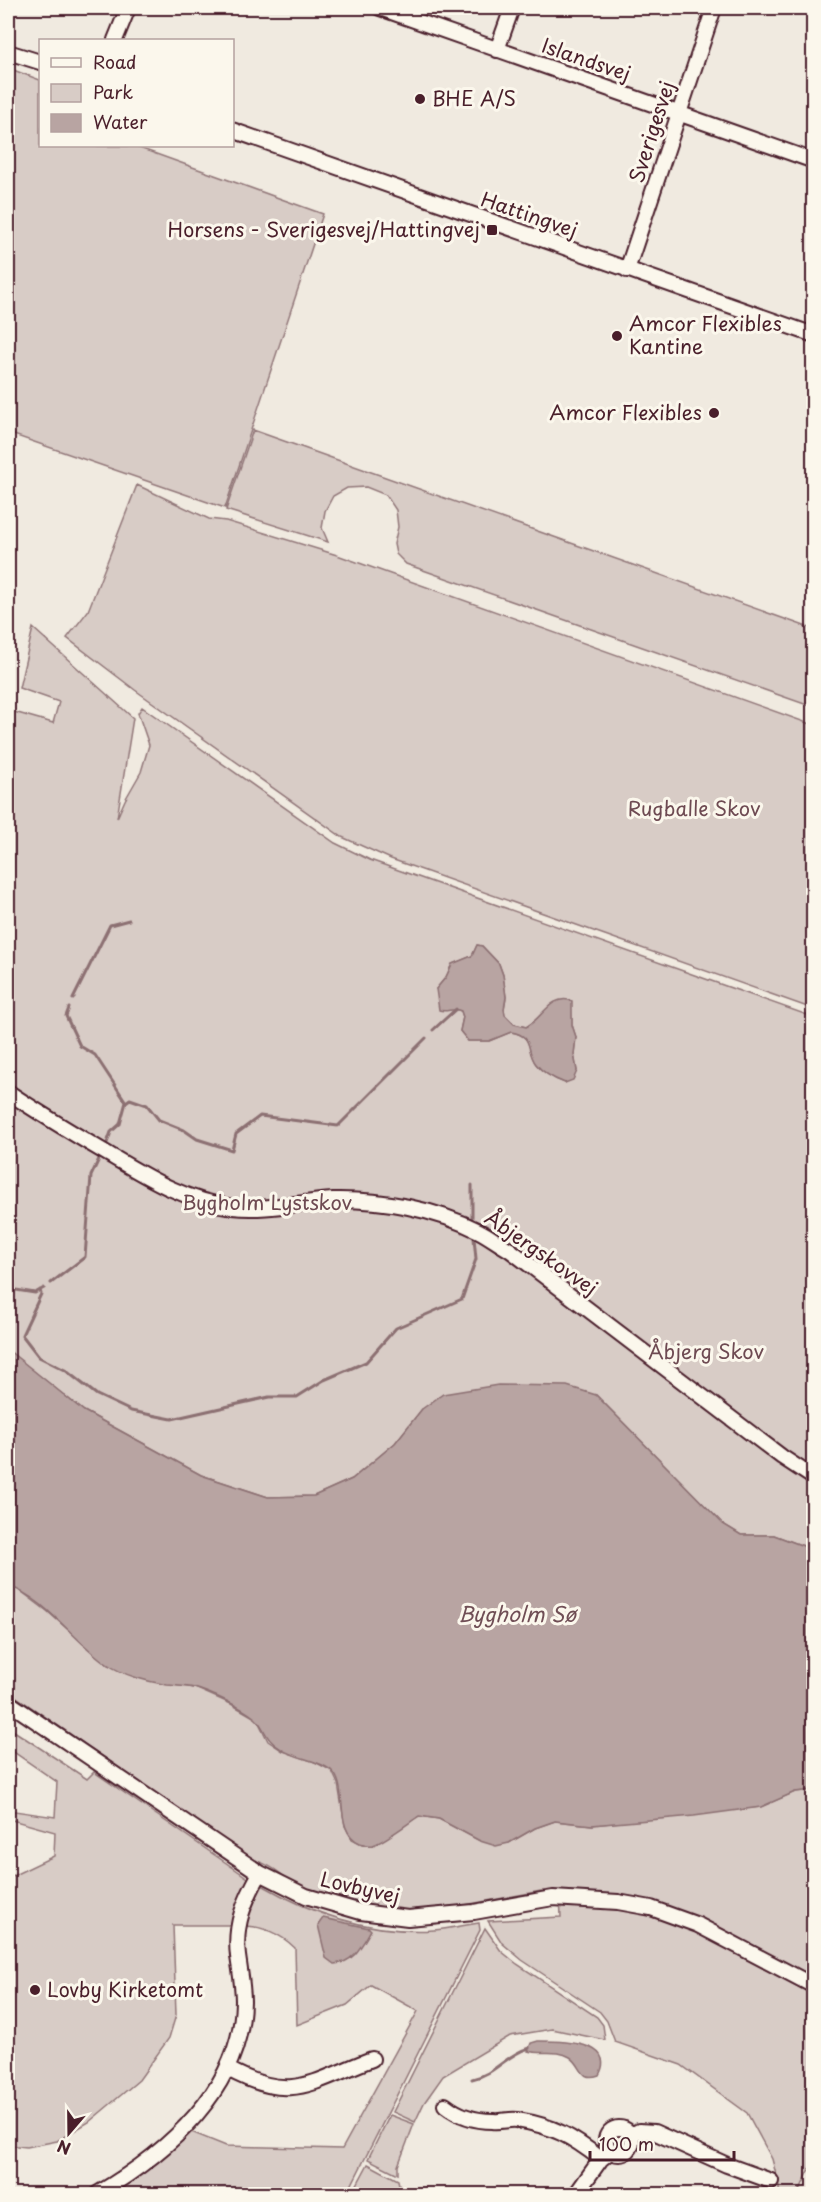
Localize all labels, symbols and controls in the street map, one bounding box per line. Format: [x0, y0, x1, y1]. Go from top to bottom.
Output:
street label: Islandsvej [538, 30, 635, 88]
legend [39, 39, 234, 147]
text: Road [93, 48, 137, 75]
street label: Sverigesvej [621, 77, 682, 186]
text: Park [93, 78, 133, 105]
place label: BHE A/S [432, 83, 516, 113]
marker: BHE A/S [413, 92, 427, 106]
text: Water [93, 108, 148, 135]
street label: Hattingvej [477, 184, 582, 245]
place label: Horsens - Sverigesvej/Hattingvej [168, 214, 480, 244]
marker: Horsens - Sverigesvej/Hattingvej [485, 223, 499, 237]
place label: Amcor Flexibles Kantine [629, 308, 782, 361]
marker: Amcor Flexibles Kantine [610, 329, 624, 343]
place label: Amcor Flexibles [549, 397, 702, 427]
marker: Amcor Flexibles [707, 406, 721, 420]
park label: Rugballe Skov [628, 793, 760, 823]
park label: Bygholm Lystskov [182, 1187, 352, 1217]
street label: Åbjergskovvej [479, 1202, 604, 1302]
park label: Åbjerg Skov [648, 1336, 764, 1366]
water label: Bygholm Sø [458, 1597, 579, 1629]
street label: Lovbyvej [318, 1863, 403, 1911]
place label: Lovby Kirketomt [47, 1974, 203, 2004]
marker: Lovby Kirketomt [28, 1983, 42, 1997]
north arrow [39, 2103, 99, 2163]
scale bar [590, 2124, 734, 2162]
text: 100 m [599, 2130, 654, 2157]
text: N [53, 2135, 74, 2161]

